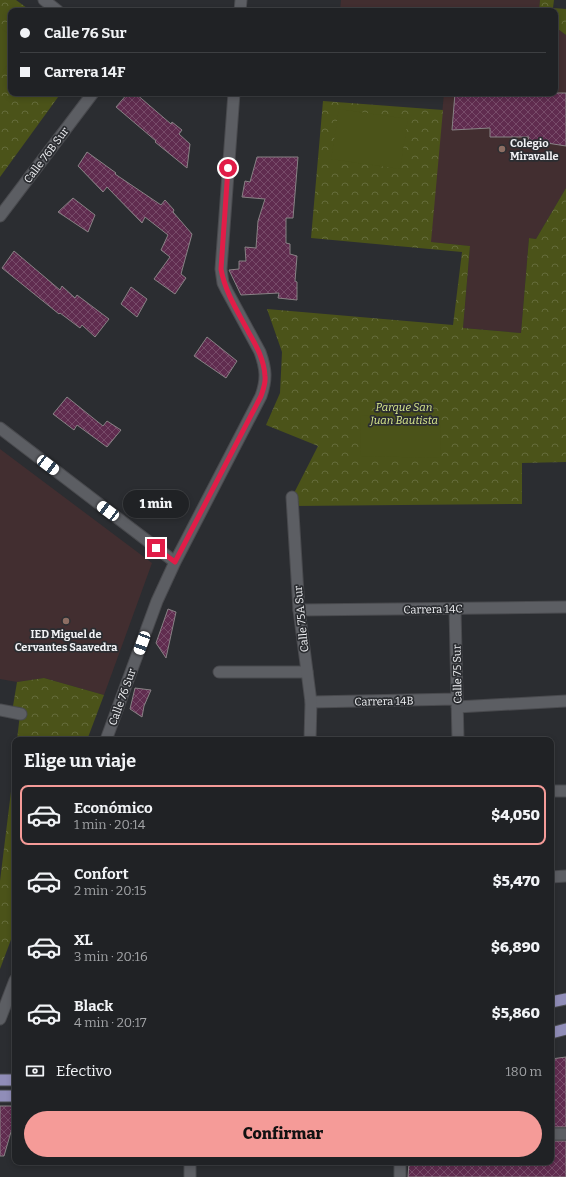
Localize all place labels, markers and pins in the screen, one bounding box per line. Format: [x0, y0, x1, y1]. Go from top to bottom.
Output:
place label: Colegio Miravalle [510, 137, 559, 163]
marker: Colegio Miravalle [497, 144, 507, 154]
marker: IED Miguel de Cervantes Saavedra [61, 616, 71, 626]
place label: IED Miguel de Cervantes Saavedra [15, 628, 118, 654]

